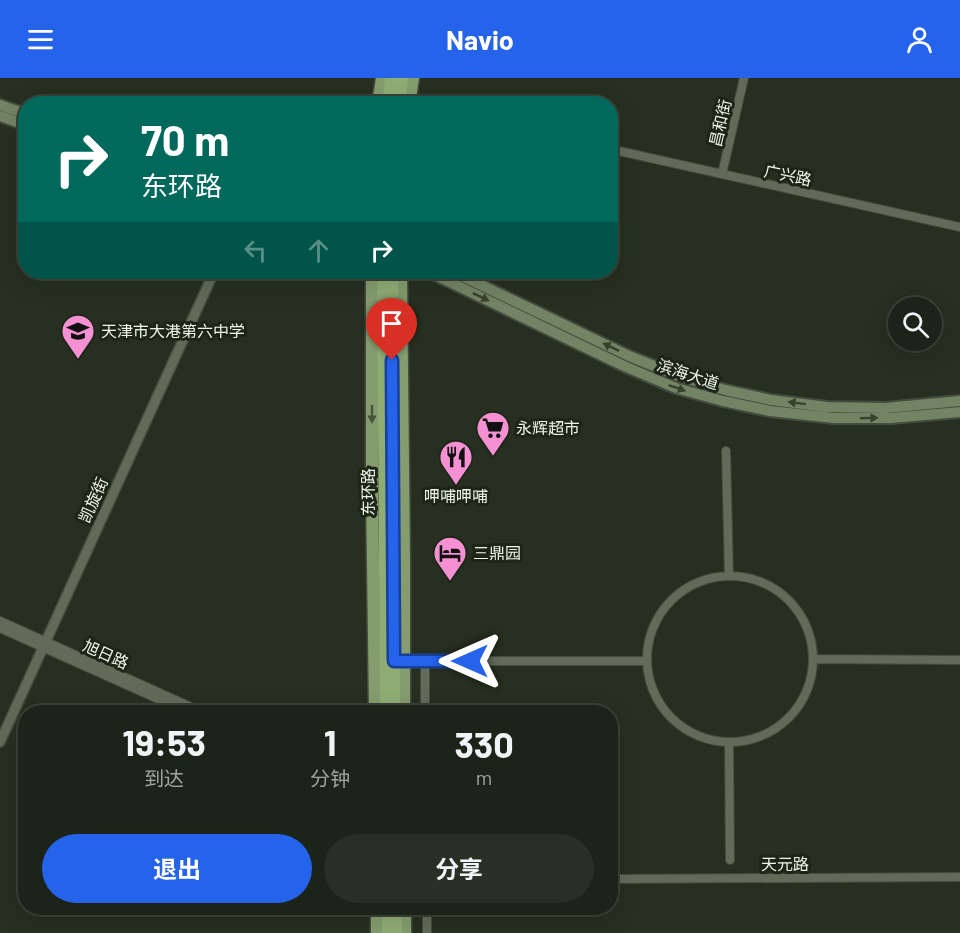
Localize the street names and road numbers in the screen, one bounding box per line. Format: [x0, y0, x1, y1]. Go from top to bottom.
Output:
street label: 昌和街 [705, 97, 734, 148]
street label: 广兴路 [763, 160, 814, 189]
street label: 滨海大道 [655, 355, 722, 392]
street label: 东环路 [358, 468, 377, 516]
street label: 凯旋街 [74, 474, 111, 526]
street label: 旭日路 [80, 635, 132, 672]
street label: 天元路 [761, 854, 809, 873]

